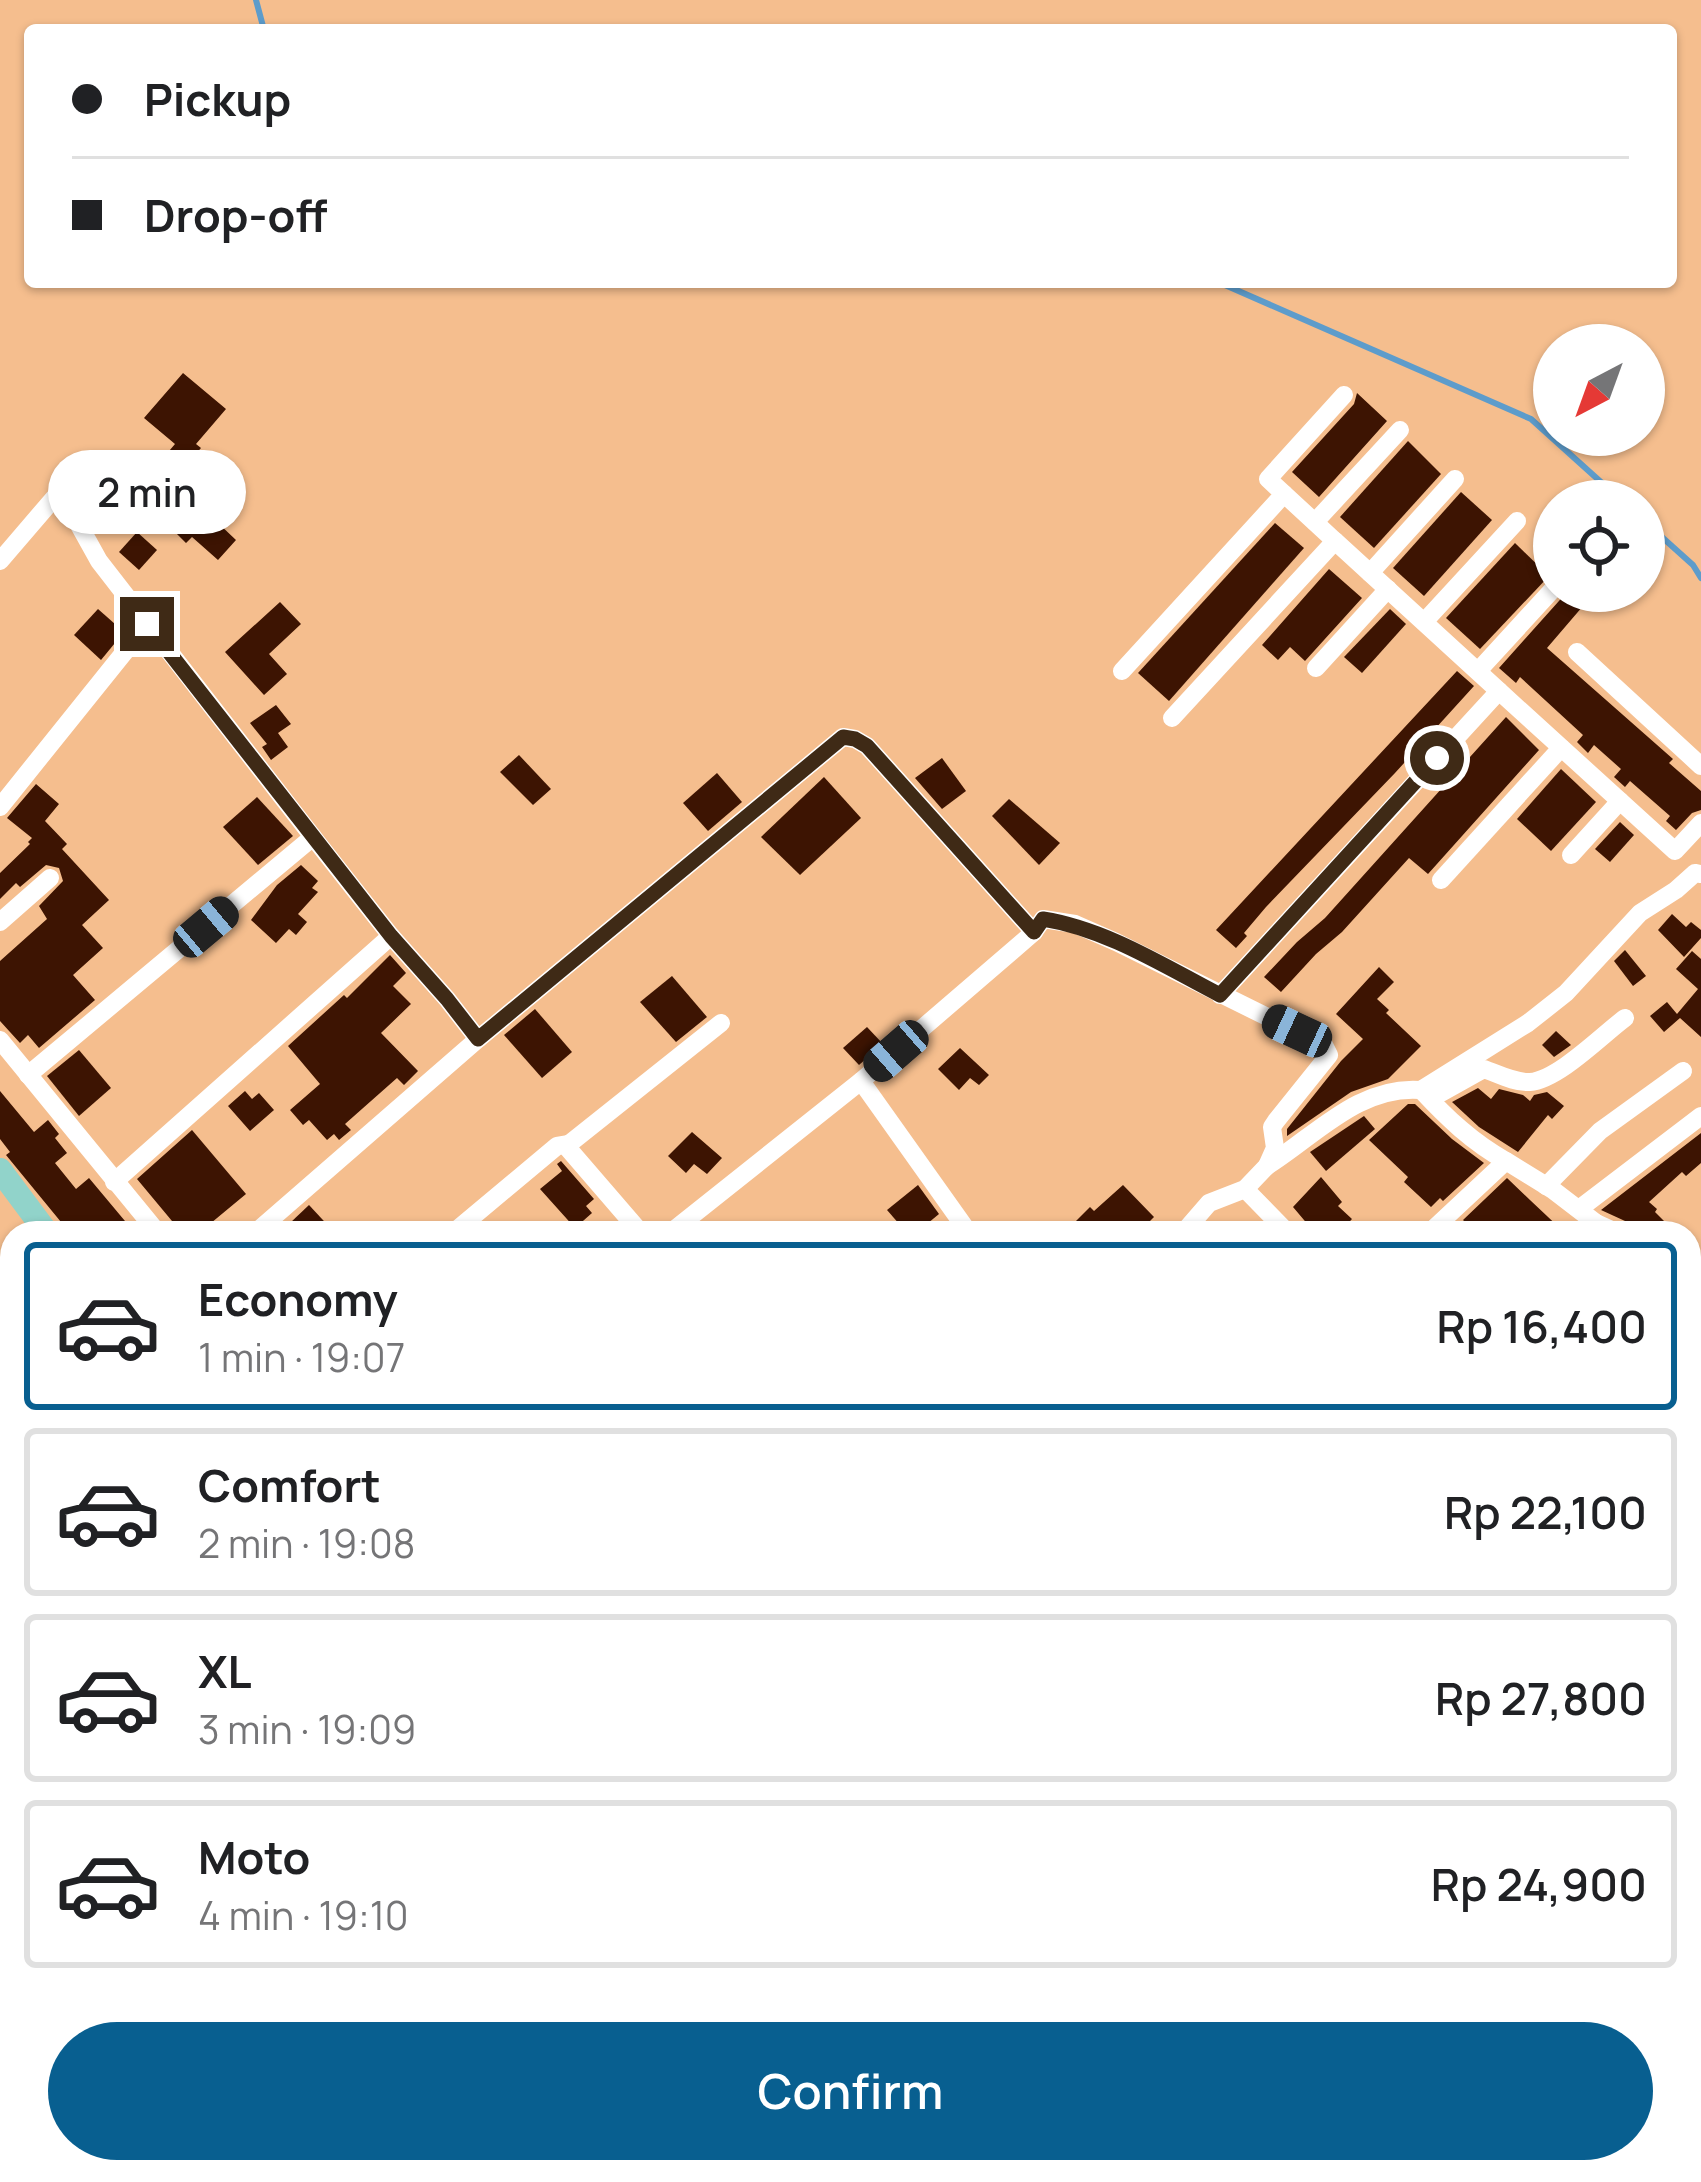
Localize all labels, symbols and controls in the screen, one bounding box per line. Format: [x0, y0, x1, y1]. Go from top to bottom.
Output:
text: Pickup [144, 68, 291, 130]
text: Drop-off [144, 184, 327, 246]
north arrow [1533, 324, 1665, 456]
map controls [1533, 324, 1665, 612]
callout: 2 min [48, 450, 246, 534]
text: 2 min [97, 465, 197, 519]
button: locate [1533, 480, 1665, 612]
route end [120, 597, 174, 651]
route start [1410, 731, 1464, 785]
car [167, 890, 245, 964]
car [1257, 999, 1337, 1063]
car [857, 1014, 935, 1088]
text: Economy [198, 1268, 398, 1330]
icon: car [54, 1272, 162, 1380]
text: Rp 16,400 [1436, 1295, 1647, 1357]
text: 1 min · 19:07 [198, 1330, 405, 1384]
text: Comfort [198, 1454, 381, 1516]
icon: car [54, 1458, 162, 1566]
text: Rp 22,100 [1444, 1481, 1647, 1543]
text: 2 min · 19:08 [198, 1516, 415, 1570]
text: XL [198, 1640, 252, 1702]
icon: car [54, 1644, 162, 1752]
text: Rp 27,800 [1435, 1667, 1647, 1729]
text: 3 min · 19:09 [198, 1702, 416, 1756]
text: Moto [198, 1826, 310, 1888]
icon: car [54, 1830, 162, 1938]
text: Rp 24,900 [1431, 1853, 1647, 1915]
text: 4 min · 19:10 [198, 1888, 409, 1942]
button: Confirm [48, 2022, 1653, 2160]

